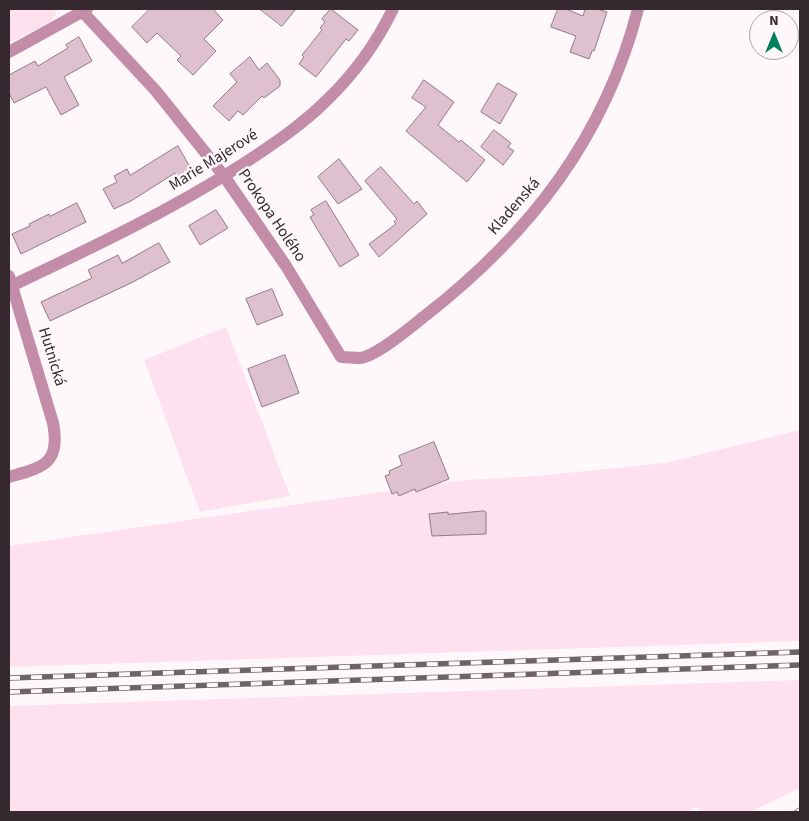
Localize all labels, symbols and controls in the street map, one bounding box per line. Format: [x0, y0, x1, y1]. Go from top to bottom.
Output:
north arrow [749, 10, 799, 60]
text: N [769, 11, 779, 31]
street label: Marie Majerové [166, 126, 262, 196]
street label: Prokopa Holého [233, 166, 309, 266]
street label: Kladenská [485, 174, 545, 240]
street label: Hutnická [33, 325, 69, 389]

